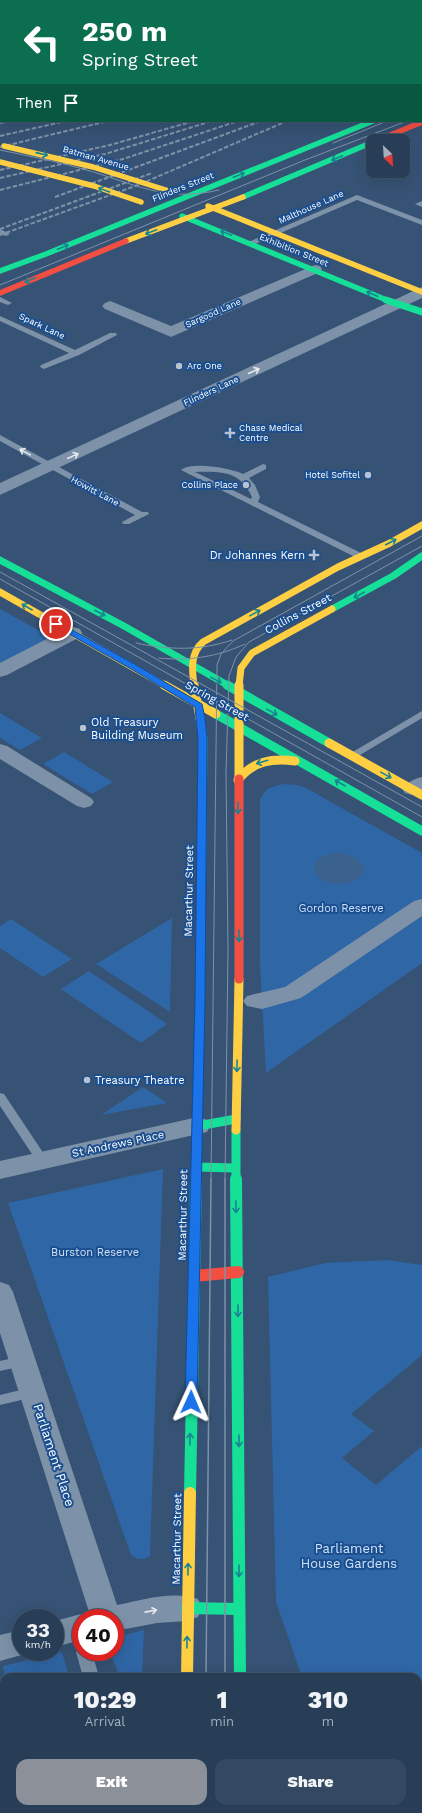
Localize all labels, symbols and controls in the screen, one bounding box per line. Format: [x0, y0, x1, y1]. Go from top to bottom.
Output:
text: 250 m [82, 15, 167, 48]
icon: left [16, 16, 68, 68]
text: Spring Street [82, 49, 198, 70]
icon: arrive [60, 92, 82, 114]
text: Then [16, 94, 52, 112]
north arrow [366, 134, 410, 178]
map controls [366, 134, 410, 178]
street label: Batman Avenue [62, 144, 130, 172]
one-way arrow [35, 151, 48, 159]
one-way arrow [332, 154, 344, 162]
street label: Flinders Street [151, 170, 215, 204]
one-way arrow [232, 171, 244, 179]
one-way arrow [99, 185, 111, 193]
street label: Malthouse Lane [277, 188, 345, 226]
one-way arrow [145, 228, 157, 236]
one-way arrow [221, 229, 233, 237]
street label: Exhibition Street [258, 232, 330, 269]
one-way arrow [56, 243, 68, 250]
one-way arrow [25, 277, 37, 285]
one-way arrow [367, 289, 379, 297]
street label: Sargood Lane [184, 296, 242, 330]
street label: Spark Lane [18, 311, 66, 341]
marker: Arc One [174, 361, 184, 371]
place label: Arc One [187, 361, 222, 371]
one-way arrow [248, 367, 260, 374]
street label: Flinders Lane [182, 374, 240, 408]
place label: Chase Medical Centre [239, 423, 303, 443]
marker: Chase Medical Centre [224, 427, 236, 439]
one-way arrow [19, 448, 31, 455]
one-way arrow [67, 452, 79, 459]
place label: Hotel Sofitel [305, 470, 360, 480]
marker: Hotel Sofitel [363, 470, 373, 480]
street label: Howitt Lane [69, 474, 121, 508]
place label: Collins Place [182, 480, 238, 490]
marker: Collins Place [241, 480, 251, 490]
one-way arrow [385, 538, 397, 545]
place label: Dr Johannes Kern [210, 549, 305, 562]
marker: Dr Johannes Kern [308, 549, 320, 561]
street label: Collins Street [263, 591, 334, 637]
one-way arrow [353, 591, 365, 599]
one-way arrow [21, 603, 33, 611]
pin [39, 607, 73, 641]
one-way arrow [249, 608, 261, 616]
one-way arrow [93, 610, 105, 618]
icon: arrive [45, 613, 67, 635]
one-way arrow [210, 677, 222, 685]
street label: Spring Street [183, 678, 251, 724]
one-way arrow [266, 708, 278, 716]
place label: Old Treasury Building Museum [91, 716, 183, 742]
marker: Old Treasury Building Museum [78, 723, 88, 733]
one-way arrow [255, 759, 268, 766]
one-way arrow [380, 772, 392, 779]
one-way arrow [334, 779, 346, 787]
one-way arrow [234, 801, 242, 814]
street label: Macarthur Street [182, 845, 196, 937]
park label: Gordon Reserve [298, 902, 384, 915]
one-way arrow [235, 929, 243, 942]
one-way arrow [233, 1059, 241, 1072]
place label: Treasury Theatre [95, 1074, 185, 1087]
marker: Treasury Theatre [82, 1075, 92, 1085]
street label: St Andrews Place [71, 1128, 165, 1160]
street label: Macarthur Street [176, 1169, 190, 1261]
one-way arrow [232, 1200, 240, 1213]
park label: Burston Reserve [51, 1246, 139, 1259]
one-way arrow [234, 1304, 242, 1317]
position arrow [170, 1381, 212, 1423]
street label: Parliament Place [30, 1402, 78, 1508]
one-way arrow [187, 1433, 194, 1446]
one-way arrow [235, 1434, 242, 1447]
street label: Macarthur Street [170, 1493, 184, 1585]
park label: Parliament House Gardens [301, 1541, 397, 1571]
one-way arrow [184, 1563, 192, 1576]
one-way arrow [235, 1564, 243, 1577]
one-way arrow [144, 1607, 157, 1615]
speed limit sign: 40 [72, 1609, 124, 1661]
text: 33 [26, 1618, 50, 1642]
one-way arrow [183, 1636, 191, 1649]
text: km/h [25, 1639, 51, 1650]
text: 10:29 [74, 1686, 136, 1714]
text: 1 [217, 1686, 227, 1714]
text: 310 [308, 1686, 348, 1714]
text: Arrival [85, 1714, 125, 1729]
text: min [210, 1714, 234, 1729]
text: m [322, 1714, 334, 1729]
button: Exit [16, 1759, 207, 1805]
button: Share [215, 1759, 406, 1805]

